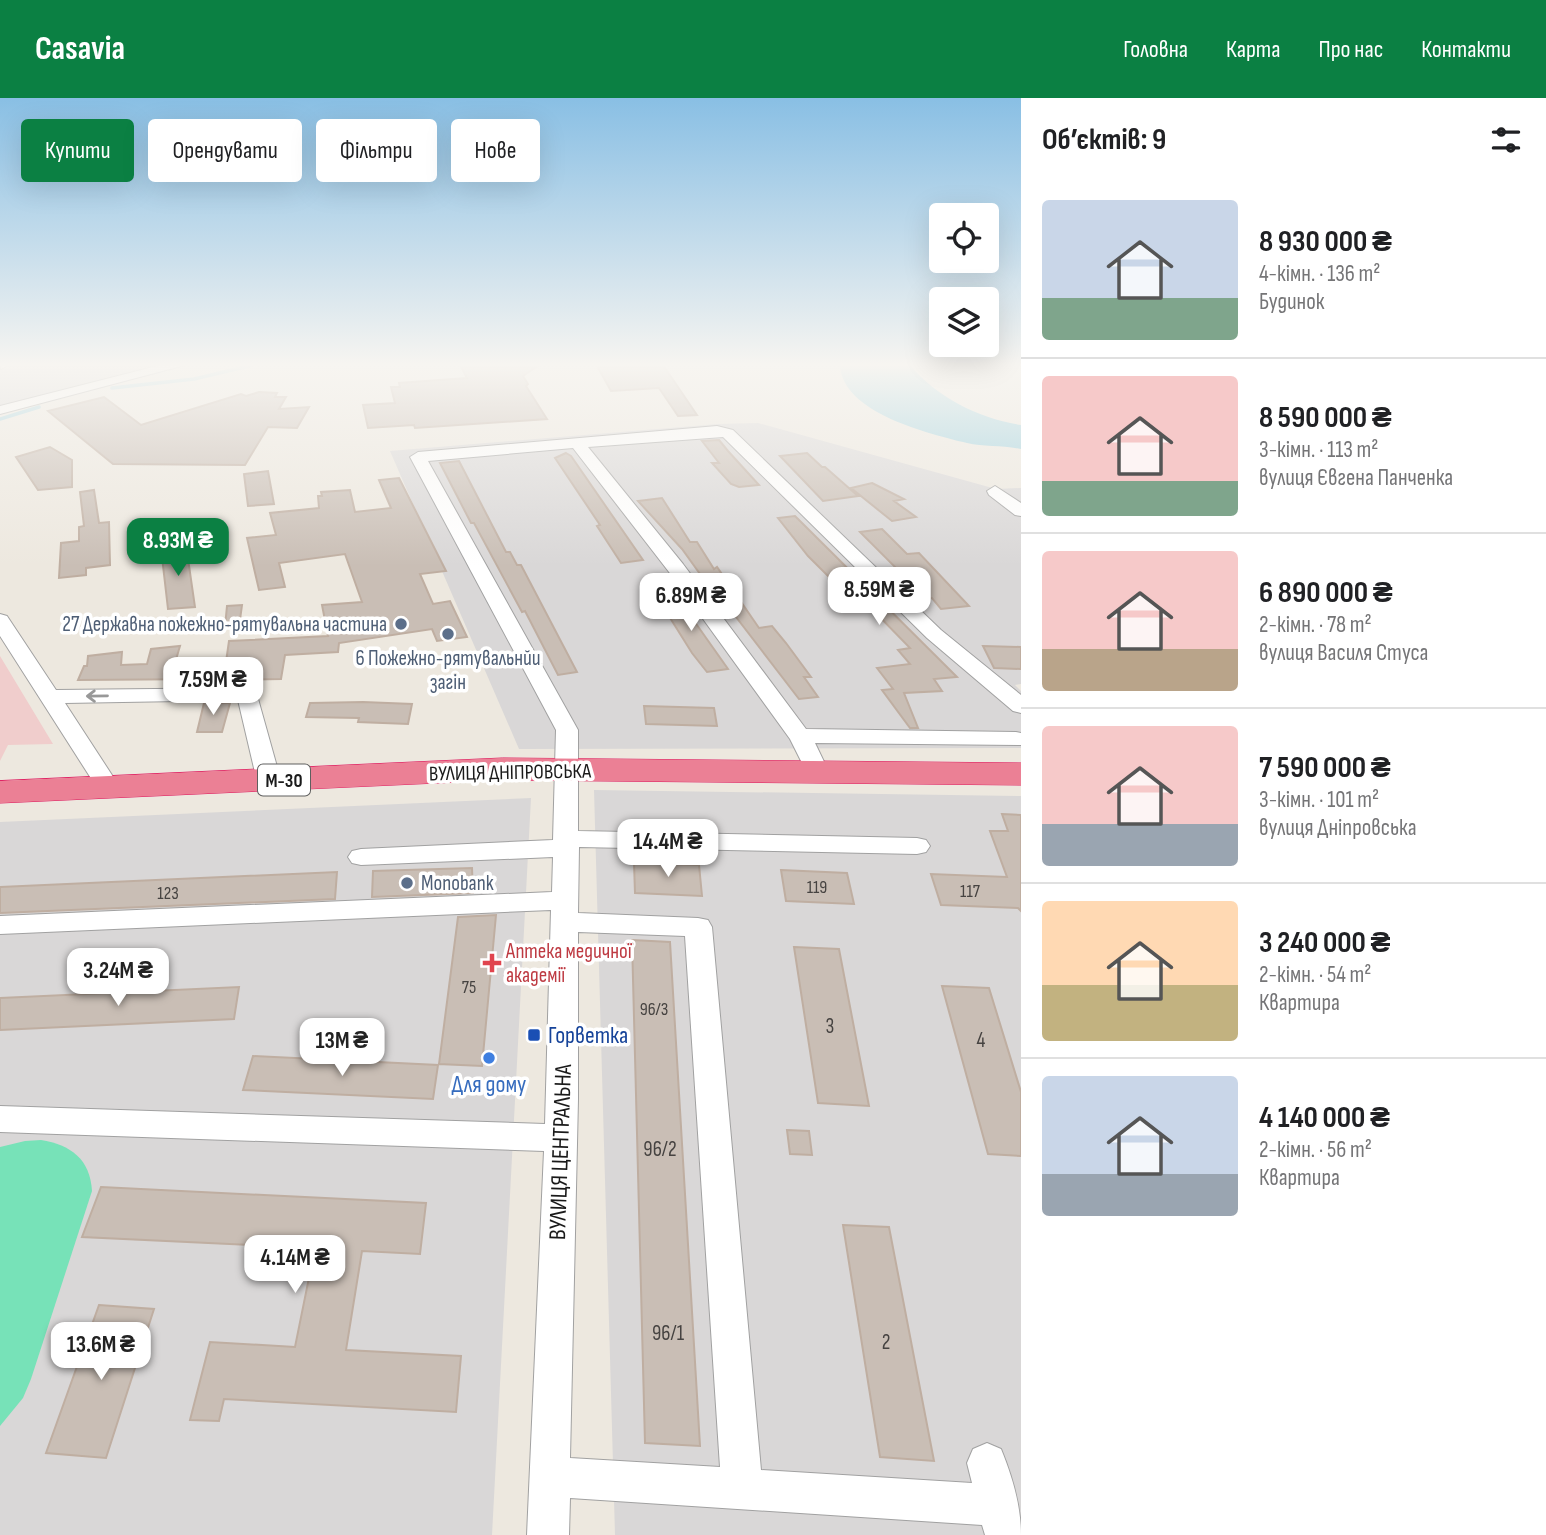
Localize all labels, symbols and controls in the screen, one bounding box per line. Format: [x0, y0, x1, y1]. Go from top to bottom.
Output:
text: Casavia [35, 29, 125, 69]
text: Головна [1123, 35, 1188, 64]
text: Карта [1226, 35, 1280, 64]
text: Про нас [1318, 35, 1383, 64]
text: Контакти [1421, 35, 1511, 64]
chip: Купити [21, 119, 134, 182]
chip: Орендувати [148, 119, 302, 182]
chip: Фільтри [316, 119, 437, 182]
chip: Нове [451, 119, 540, 182]
icon: filters [1487, 121, 1525, 159]
text: Об’єктів: 9 [1042, 122, 1166, 158]
map controls [929, 203, 999, 357]
button: locate [929, 203, 999, 273]
text: 8 930 000 ₴ [1259, 224, 1392, 260]
icon: home [1098, 228, 1182, 312]
text: 4-кімн. · 136 m² [1259, 260, 1380, 288]
button: layers [929, 287, 999, 357]
text: Будинок [1259, 288, 1324, 316]
text: 8 590 000 ₴ [1259, 400, 1392, 436]
icon: home [1098, 404, 1182, 488]
text: 3-кімн. · 113 m² [1259, 436, 1378, 464]
text: вулиця Євгена Панченка [1259, 464, 1453, 492]
pin: 8.93M ₴ [113, 518, 243, 578]
text: 8.93M ₴ [143, 527, 213, 555]
pin: 8.59M ₴ [814, 568, 944, 627]
pin: 6.89M ₴ [626, 574, 756, 633]
text: 6 890 000 ₴ [1259, 575, 1393, 611]
text: 8.59M ₴ [844, 576, 914, 604]
icon: home [1098, 579, 1182, 663]
text: 6.89M ₴ [656, 582, 726, 610]
text: 2-кімн. · 78 m² [1259, 611, 1372, 639]
place label: 27 Державна пожежно-рятувальна частина [62, 612, 387, 637]
marker: 27 Державна пожежно-рятувальна частина [393, 616, 409, 632]
marker: 6 Пожежно-рятувальнйи загін [440, 626, 456, 642]
text: вулиця Василя Стуса [1259, 639, 1428, 667]
place label: 6 Пожежно-рятувальнйи загін [355, 646, 541, 695]
pin: 7.59M ₴ [148, 658, 278, 717]
text: 7.59M ₴ [179, 666, 247, 694]
one-way arrow [86, 689, 109, 703]
text: 7 590 000 ₴ [1259, 750, 1391, 786]
icon: home [1098, 754, 1182, 838]
street label: ВУЛИЦЯ ДНІПРОВСЬКА [429, 759, 592, 786]
road number: М-30 [258, 764, 310, 796]
text: 3-кімн. · 101 m² [1259, 786, 1379, 814]
text: вулиця Дніпровська [1259, 814, 1417, 842]
pin: 14.4M ₴ [603, 820, 733, 879]
text: 14.4M ₴ [633, 828, 703, 856]
place label: Monobank [421, 871, 494, 896]
marker: Monobank [399, 875, 415, 891]
house number: 119 [807, 877, 827, 898]
house number: 117 [960, 881, 981, 902]
house number: 123 [157, 883, 179, 904]
text: 3 240 000 ₴ [1259, 925, 1391, 961]
icon: home [1098, 929, 1182, 1013]
place label: Аптека медичної академії [505, 939, 633, 988]
pin: 3.24M ₴ [53, 948, 183, 1008]
marker: Аптека медичної академії [484, 955, 500, 971]
text: 3.24M ₴ [83, 957, 153, 985]
text: 2-кімн. · 54 m² [1259, 961, 1371, 989]
house number: 75 [462, 977, 476, 998]
text: Квартира [1259, 989, 1340, 1017]
house number: 96/3 [640, 999, 668, 1020]
house number: 3 [826, 1014, 834, 1039]
pin: 13M ₴ [293, 1018, 391, 1078]
place label: Горветка [548, 1021, 628, 1050]
text: 13M ₴ [316, 1027, 368, 1055]
marker: Горветка [526, 1027, 542, 1043]
house number: 4 [977, 1028, 986, 1053]
marker: Для дому [481, 1050, 497, 1066]
street label: ВУЛИЦЯ ЦЕНТРАЛЬНА [543, 1063, 578, 1240]
place label: Для дому [452, 1070, 526, 1099]
text: 4 140 000 ₴ [1259, 1100, 1390, 1136]
icon: home [1098, 1104, 1182, 1188]
text: 2-кімн. · 56 m² [1259, 1136, 1372, 1164]
house number: 96/2 [643, 1137, 677, 1162]
text: Квартира [1259, 1164, 1340, 1192]
pin: 4.14M ₴ [230, 1236, 360, 1295]
text: 4.14M ₴ [260, 1244, 330, 1272]
house number: 96/1 [652, 1321, 685, 1346]
pin: 13.6M ₴ [36, 1322, 166, 1382]
house number: 2 [882, 1330, 890, 1355]
text: 13.6M ₴ [67, 1331, 135, 1359]

